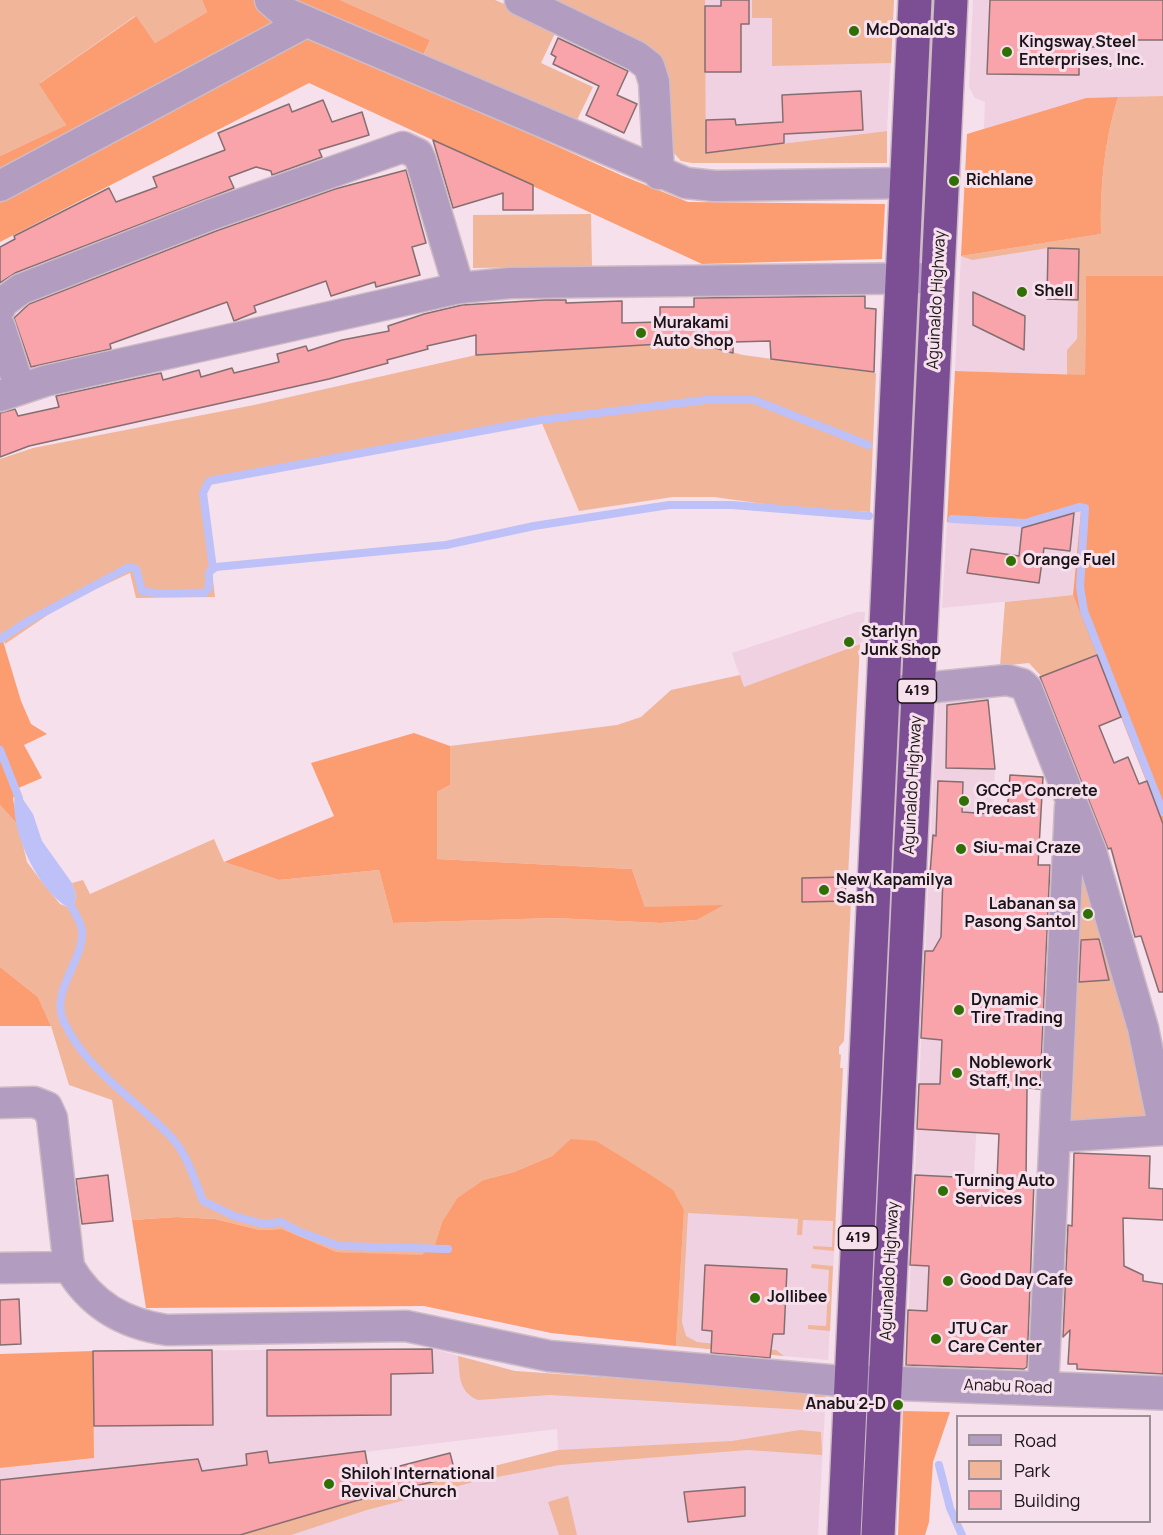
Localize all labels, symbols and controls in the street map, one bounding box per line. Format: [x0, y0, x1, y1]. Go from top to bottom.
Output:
place label: McDonald's [866, 21, 955, 41]
marker: McDonald's [847, 24, 861, 38]
place label: Kingsway Steel Enterprises, Inc. [1019, 33, 1145, 71]
marker: Kingsway Steel Enterprises, Inc. [1000, 45, 1014, 59]
place label: Richlane [966, 171, 1033, 191]
marker: Richlane [947, 174, 961, 188]
street label: Aguinaldo Highway [924, 230, 950, 370]
place label: Shell [1034, 282, 1073, 302]
marker: Shell [1015, 285, 1029, 299]
place label: Murakami Auto Shop [653, 314, 734, 352]
marker: Murakami Auto Shop [634, 326, 648, 340]
place label: Orange Fuel [1023, 551, 1116, 571]
marker: Orange Fuel [1004, 554, 1018, 568]
place label: Starlyn Junk Shop [861, 623, 941, 661]
marker: Starlyn Junk Shop [842, 635, 856, 649]
road number: 419 [898, 679, 936, 703]
street label: Aguinaldo Highway [900, 715, 926, 855]
place label: GCCP Concrete Precast [976, 782, 1098, 820]
marker: GCCP Concrete Precast [957, 794, 971, 808]
place label: Siu-mai Craze [973, 839, 1081, 859]
marker: Siu-mai Craze [954, 842, 968, 856]
place label: New Kapamilya Sash [836, 871, 953, 909]
marker: New Kapamilya Sash [817, 883, 831, 897]
place label: Labanan sa Pasong Santol [965, 895, 1076, 933]
marker: Labanan sa Pasong Santol [1081, 907, 1095, 921]
place label: Dynamic Tire Trading [971, 991, 1063, 1029]
marker: Dynamic Tire Trading [952, 1003, 966, 1017]
place label: Noblework Staff, Inc. [969, 1054, 1051, 1092]
marker: Noblework Staff, Inc. [950, 1066, 964, 1080]
place label: Turning Auto Services [955, 1172, 1055, 1210]
marker: Turning Auto Services [936, 1184, 950, 1198]
street label: Aguinaldo Highway [877, 1201, 903, 1341]
road number: 419 [838, 1226, 878, 1250]
place label: Good Day Cafe [960, 1271, 1073, 1291]
marker: Good Day Cafe [941, 1274, 955, 1288]
place label: Jollibee [767, 1288, 827, 1308]
marker: Jollibee [748, 1291, 762, 1305]
place label: JTU Car Care Center [948, 1320, 1042, 1358]
marker: JTU Car Care Center [929, 1332, 943, 1346]
street label: Anabu Road [963, 1376, 1053, 1398]
place label: Anabu 2-D [806, 1395, 886, 1415]
marker: Anabu 2-D [891, 1398, 905, 1412]
legend [956, 1415, 1151, 1523]
text: Road [1014, 1428, 1057, 1452]
text: Park [1014, 1458, 1050, 1482]
place label: Shiloh International Revival Church [341, 1465, 495, 1503]
marker: Shiloh International Revival Church [322, 1477, 336, 1491]
text: Building [1014, 1488, 1080, 1512]

